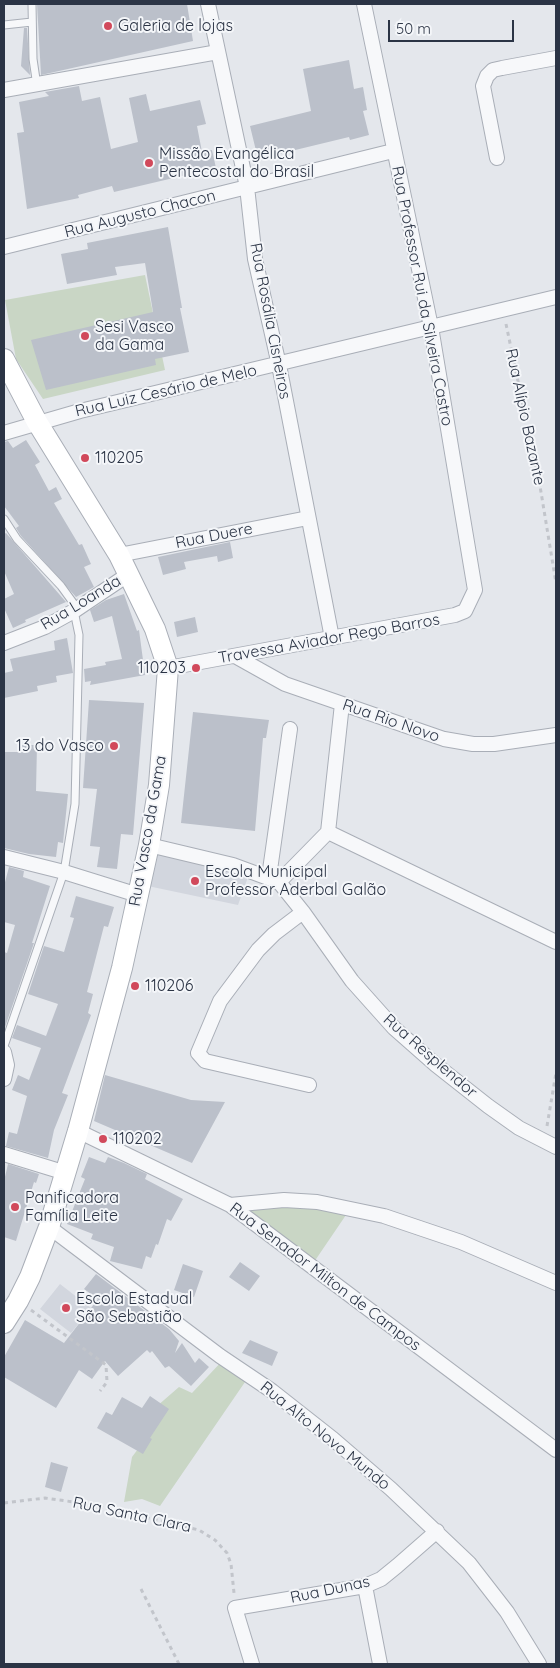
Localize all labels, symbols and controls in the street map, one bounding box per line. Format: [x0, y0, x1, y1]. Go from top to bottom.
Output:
scale bar [390, 10, 516, 42]
place label: Galeria de lojas [118, 16, 233, 36]
text: 50 m [396, 19, 431, 38]
marker: Galeria de lojas [102, 20, 114, 32]
place label: Missão Evangélica Pentecostal do Brasil [159, 144, 314, 182]
marker: Missão Evangélica Pentecostal do Brasil [143, 157, 155, 169]
street label: Rua Professor Rui da Silveira Castro [387, 164, 457, 428]
street label: Rua Augusto Chacon [62, 186, 218, 242]
street label: Rua Rosália Cisneiros [245, 241, 295, 401]
place label: Sesi Vasco da Gama [95, 317, 174, 355]
marker: Sesi Vasco da Gama [79, 330, 91, 342]
street label: Rua Alípio Bazante [501, 347, 549, 487]
street label: Rua Luiz Cesário de Melo [73, 361, 259, 421]
place label: 110205 [95, 448, 143, 468]
marker: 110205 [79, 452, 91, 464]
street label: Rua Duere [174, 519, 254, 553]
street label: Rua Loanda [37, 572, 125, 634]
street label: Travessa Aviador Rego Barros [217, 610, 441, 668]
place label: 110203 [138, 658, 186, 678]
marker: 110203 [190, 662, 202, 674]
street label: Rua Rio Novo [340, 695, 442, 747]
place label: 13 do Vasco [16, 736, 104, 756]
marker: 13 do Vasco [108, 740, 120, 752]
street label: Rua Vasco da Gama [125, 754, 171, 908]
place label: Escola Municipal Professor Aderbal Galão [205, 862, 386, 900]
marker: Escola Municipal Professor Aderbal Galão [189, 875, 201, 887]
place label: 110206 [145, 976, 193, 996]
marker: 110206 [129, 980, 141, 992]
street label: Rua Resplendor [379, 1010, 481, 1102]
place label: 110202 [113, 1129, 162, 1149]
marker: 110202 [97, 1133, 109, 1145]
place label: Panificadora Família Leite [25, 1188, 119, 1226]
street label: Rua Senador Milton de Campos [226, 1199, 424, 1355]
marker: Panificadora Família Leite [9, 1201, 21, 1213]
place label: Escola Estadual São Sebastião [76, 1289, 192, 1327]
marker: Escola Estadual São Sebastião [60, 1302, 72, 1314]
street label: Rua Alto Novo Mundo [256, 1378, 394, 1494]
street label: Rua Santa Clara [71, 1493, 193, 1537]
street label: Rua Dunas [288, 1572, 372, 1608]

